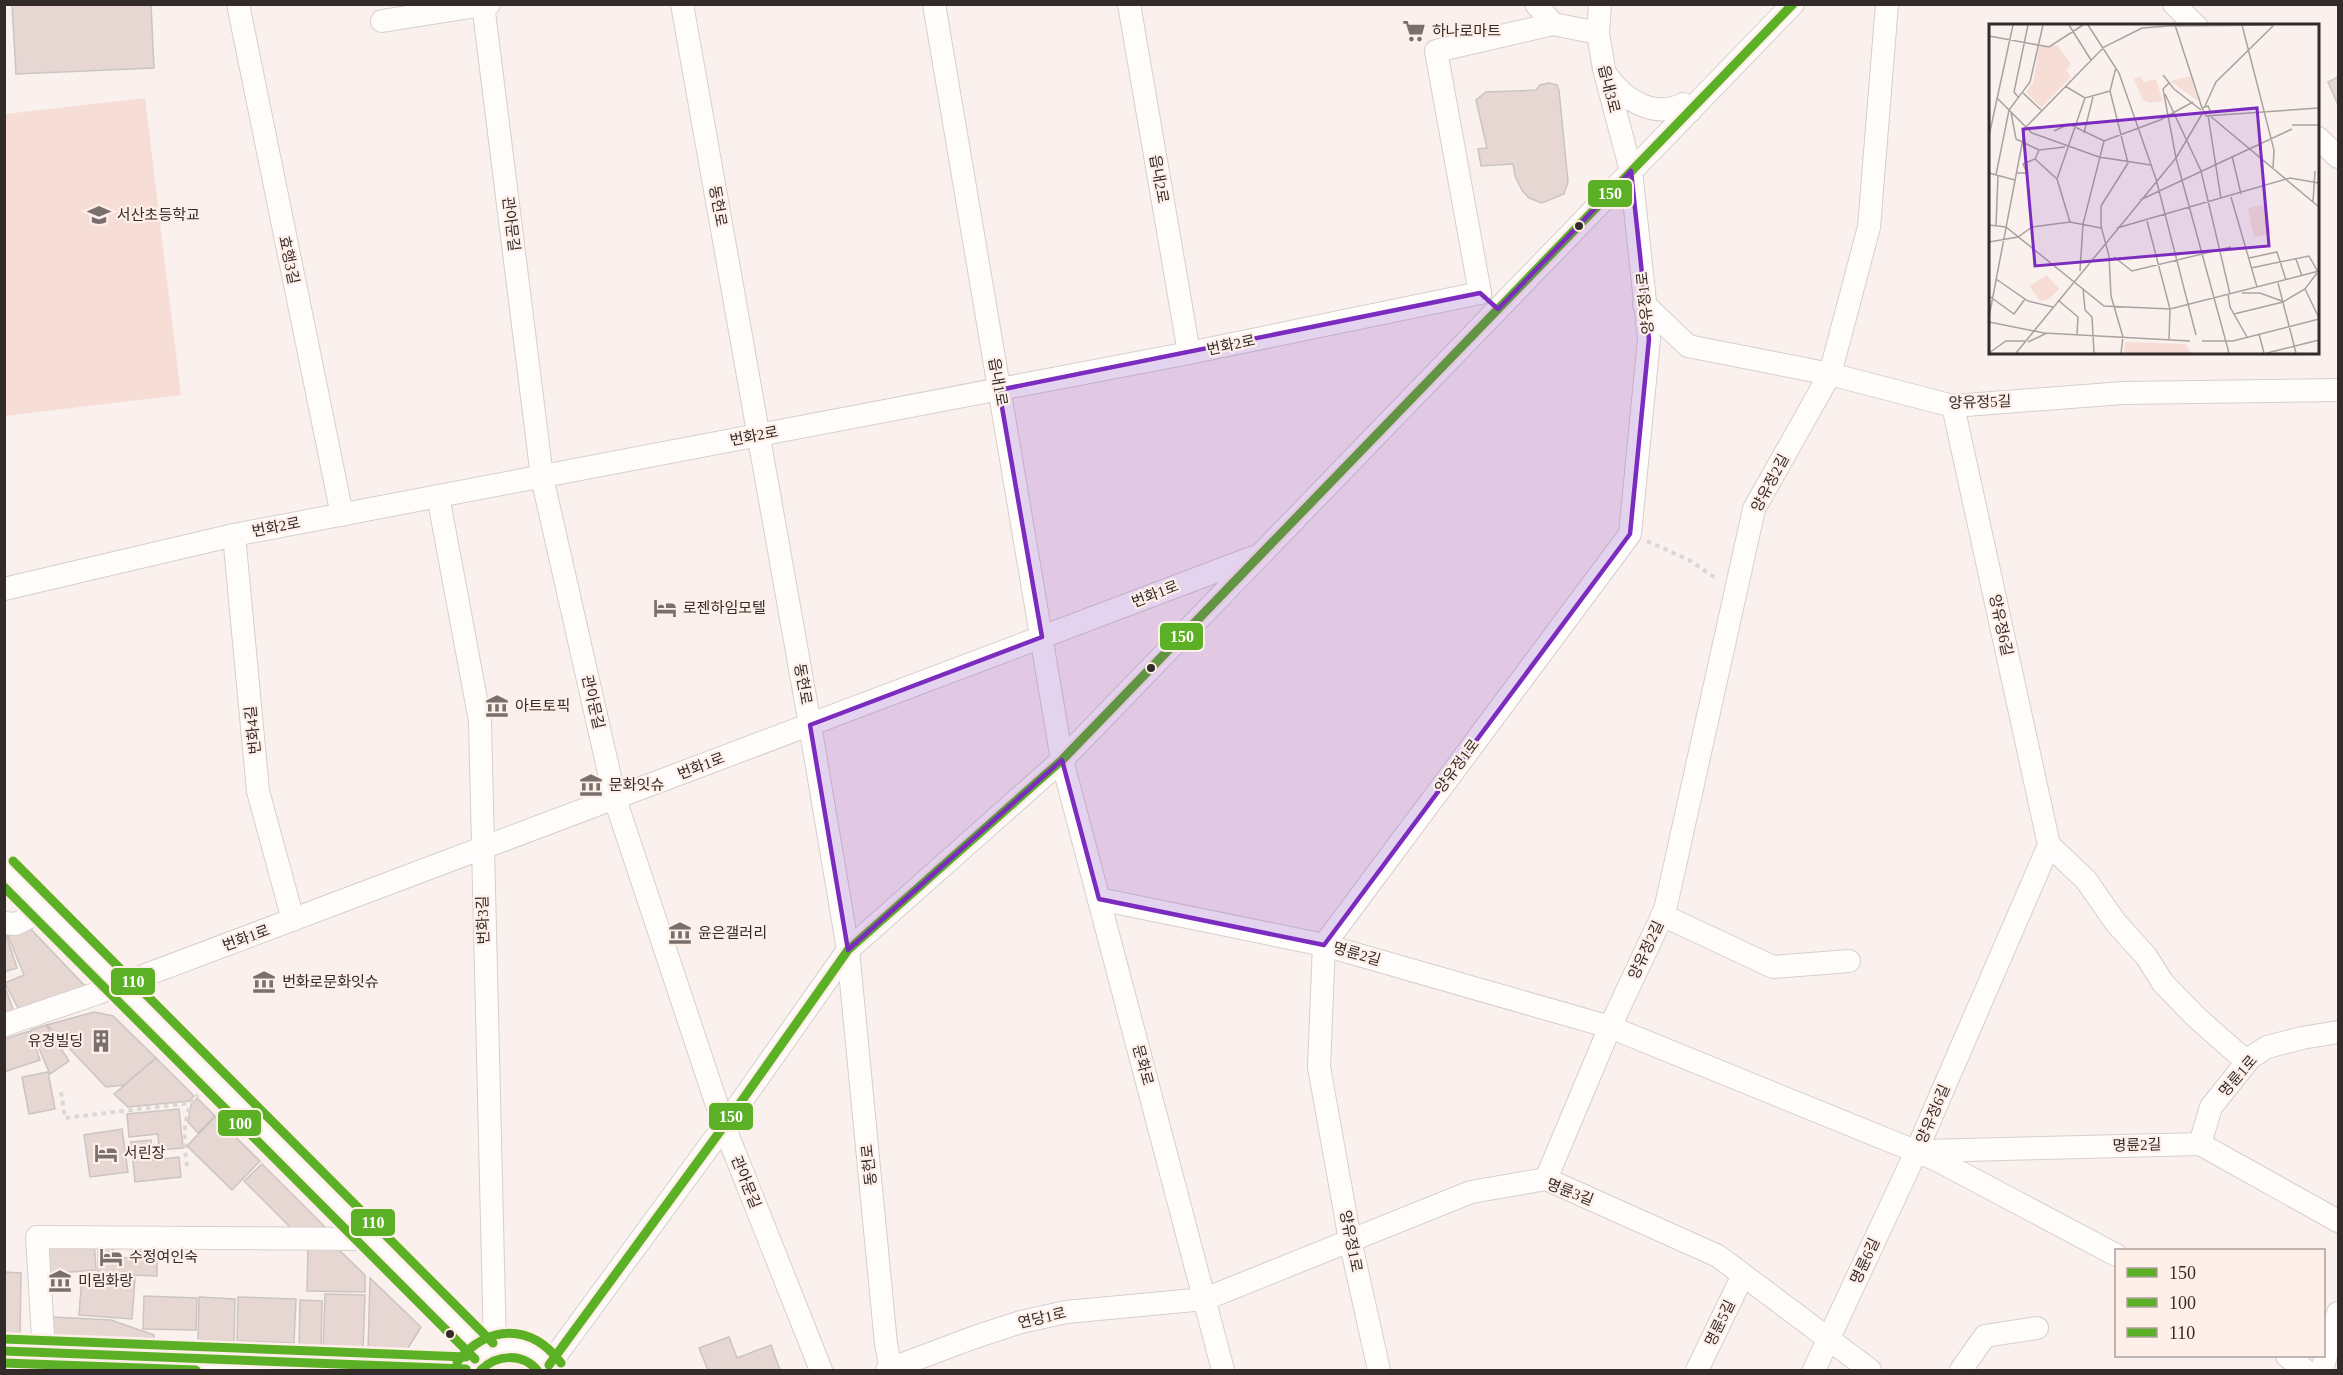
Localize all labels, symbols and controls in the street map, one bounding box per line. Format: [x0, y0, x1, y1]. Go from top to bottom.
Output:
supermarket icon: 하나로마트 [1401, 18, 1427, 44]
place label: 하나로마트 [1432, 23, 1501, 39]
inset map [1989, 24, 2319, 354]
street label: 읍내3로 [1595, 63, 1623, 115]
street label: 읍내2로 [1147, 154, 1171, 204]
line badge: 150 [1587, 179, 1633, 208]
street label: 동헌로 [707, 184, 730, 228]
text: 150 [1598, 185, 1622, 202]
street label: 관아문길 [500, 196, 522, 252]
school or university icon: 서산초등학교 [86, 202, 112, 228]
place label: 서산초등학교 [117, 206, 200, 223]
unlabelled marker [1573, 220, 1585, 232]
street label: 효행3길 [276, 234, 302, 286]
street label: 양유정1로 [1634, 271, 1656, 335]
street label: 번화2로 [1205, 332, 1257, 358]
street label: 읍내1로 [986, 357, 1010, 407]
street label: 양유정5길 [1948, 393, 2012, 411]
street label: 번화2로 [728, 423, 780, 449]
street label: 양유정2길 [1748, 452, 1792, 514]
street label: 번화2로 [250, 514, 302, 540]
street label: 번화1로 [1129, 578, 1181, 610]
street label: 양유정6길 [1987, 593, 2015, 657]
hotel icon: 로젠하임모텔 [652, 595, 678, 621]
place label: 로젠하임모텔 [683, 600, 766, 616]
line badge: 150 [1159, 622, 1204, 651]
text: 150 [1170, 628, 1194, 645]
street label: 동헌로 [792, 662, 815, 706]
unlabelled marker [1145, 662, 1157, 674]
street label: 관아문길 [579, 673, 607, 731]
museum icon: 아트토픽 [484, 693, 510, 719]
place label: 아트토픽 [515, 698, 570, 714]
street label: 번화4길 [242, 705, 264, 755]
street label: 양유정1로 [1432, 736, 1482, 796]
street label: 번화1로 [675, 750, 727, 782]
museum icon: 문화잇슈 [578, 772, 604, 798]
place label: 문화잇슈 [609, 777, 664, 793]
street label: 번화3길 [474, 895, 492, 945]
street label: 양유정2길 [1625, 918, 1667, 982]
museum icon: 윤은갤러리 [667, 920, 693, 946]
street label: 번화1로 [220, 922, 272, 954]
place label: 윤은갤러리 [698, 925, 767, 941]
street label: 명륜2길 [1331, 940, 1383, 968]
line badge: 110 [110, 967, 156, 996]
museum icon: 번화로문화잇슈 [251, 969, 277, 995]
text: 110 [121, 973, 145, 990]
place label: 번화로문화잇슈 [282, 974, 379, 990]
building icon: 유경빌딩 [88, 1028, 114, 1054]
place label: 유경빌딩 [28, 1033, 83, 1049]
street label: 문화로 [1130, 1043, 1156, 1087]
street label: 명륜1로 [2216, 1052, 2260, 1100]
street label: 양유정6길 [1913, 1082, 1953, 1146]
line badge: 150 [708, 1102, 754, 1131]
text: 150 [719, 1108, 743, 1125]
line badge: 100 [217, 1109, 262, 1137]
text: 100 [228, 1115, 252, 1132]
street label: 명륜2길 [2112, 1136, 2162, 1154]
hotel icon: 서린장 [93, 1140, 119, 1166]
street label: 동헌로 [858, 1144, 879, 1187]
place label: 서린장 [124, 1145, 166, 1161]
street label: 관아문길 [728, 1153, 764, 1211]
street label: 명륜3길 [1544, 1176, 1596, 1208]
line badge: 110 [350, 1208, 396, 1237]
street label: 양유정1로 [1337, 1209, 1365, 1273]
text: 110 [361, 1214, 385, 1231]
street label: 명륜6길 [1847, 1235, 1883, 1287]
hotel icon: 수정여인숙 [98, 1244, 124, 1270]
place label: 수정여인숙 [129, 1249, 198, 1265]
legend [2115, 1249, 2325, 1357]
text: 150 [2169, 1263, 2196, 1283]
museum icon: 미림화랑 [47, 1268, 73, 1294]
place label: 미림화랑 [78, 1273, 133, 1289]
text: 100 [2169, 1293, 2196, 1313]
street label: 명륜5길 [1702, 1298, 1738, 1348]
street label: 연당1로 [1016, 1305, 1068, 1331]
text: 110 [2169, 1323, 2195, 1343]
unlabelled marker [444, 1328, 456, 1340]

